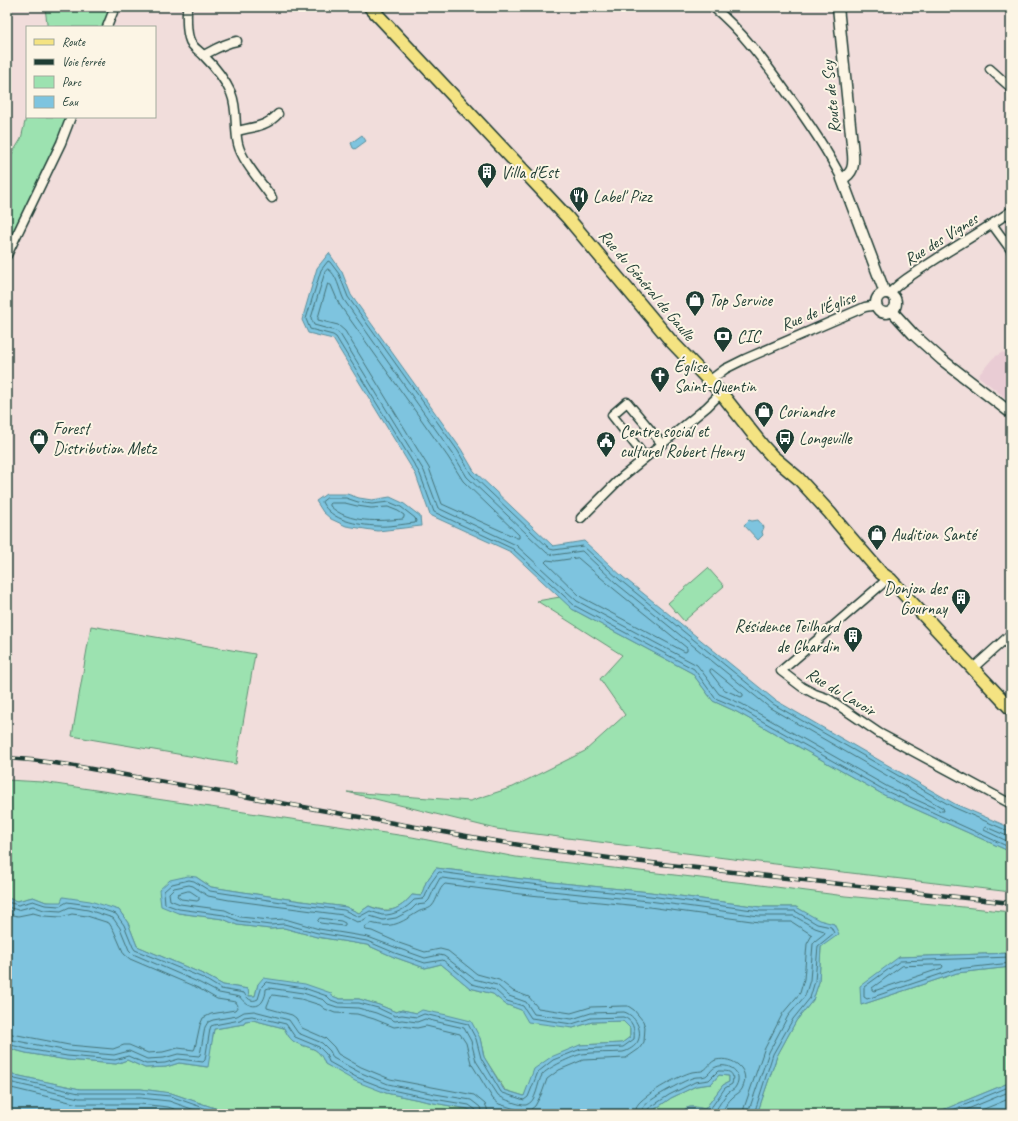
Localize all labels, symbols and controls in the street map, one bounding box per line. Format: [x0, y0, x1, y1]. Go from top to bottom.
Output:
legend [26, 26, 156, 118]
text: Route [62, 34, 86, 50]
text: Voie ferrée [62, 54, 106, 70]
street label: Route de Scy [817, 58, 845, 135]
text: Parc [62, 74, 82, 90]
text: Eau [62, 94, 80, 110]
building icon: Villa d'Est [476, 161, 498, 189]
place label: Villa d'Est [501, 162, 561, 183]
restaurant icon: Label' Pizz [568, 185, 590, 213]
place label: Label' Pizz [593, 186, 653, 207]
street label: Rue des Vignes [900, 207, 983, 270]
street label: Rue du Général de Gaulle [594, 225, 700, 346]
street label: Rue de l'Église [777, 285, 860, 335]
shop icon: Top Service [684, 289, 706, 317]
place label: Top Service [709, 290, 774, 311]
bank icon: CIC [712, 325, 734, 353]
place label: CIC [737, 326, 763, 347]
place label: Église Saint-Quentin [674, 355, 757, 397]
church icon: Église Saint-Quentin [649, 365, 671, 393]
shop icon: Coriandre [753, 400, 775, 428]
place label: Coriandre [778, 401, 836, 422]
place label: Forest Distribution Metz [53, 418, 158, 459]
place label: Centre social et culturel Robert Henry [620, 421, 745, 462]
shop icon: Forest Distribution Metz [28, 427, 50, 455]
bus stop icon: Longeville [774, 427, 796, 455]
place label: Longeville [799, 428, 853, 449]
public building icon: Centre social et culturel Robert Henry [595, 430, 617, 458]
shop icon: Audition Santé [866, 523, 888, 551]
place label: Audition Santé [891, 524, 978, 545]
place label: Donjon des Gournay [884, 578, 948, 619]
building icon: Donjon des Gournay [950, 587, 972, 615]
place label: Résidence Teilhard de Chardin [735, 616, 842, 657]
building icon: Résidence Teilhard de Chardin [842, 625, 864, 653]
street label: Rue du Lavoir [802, 663, 881, 722]

